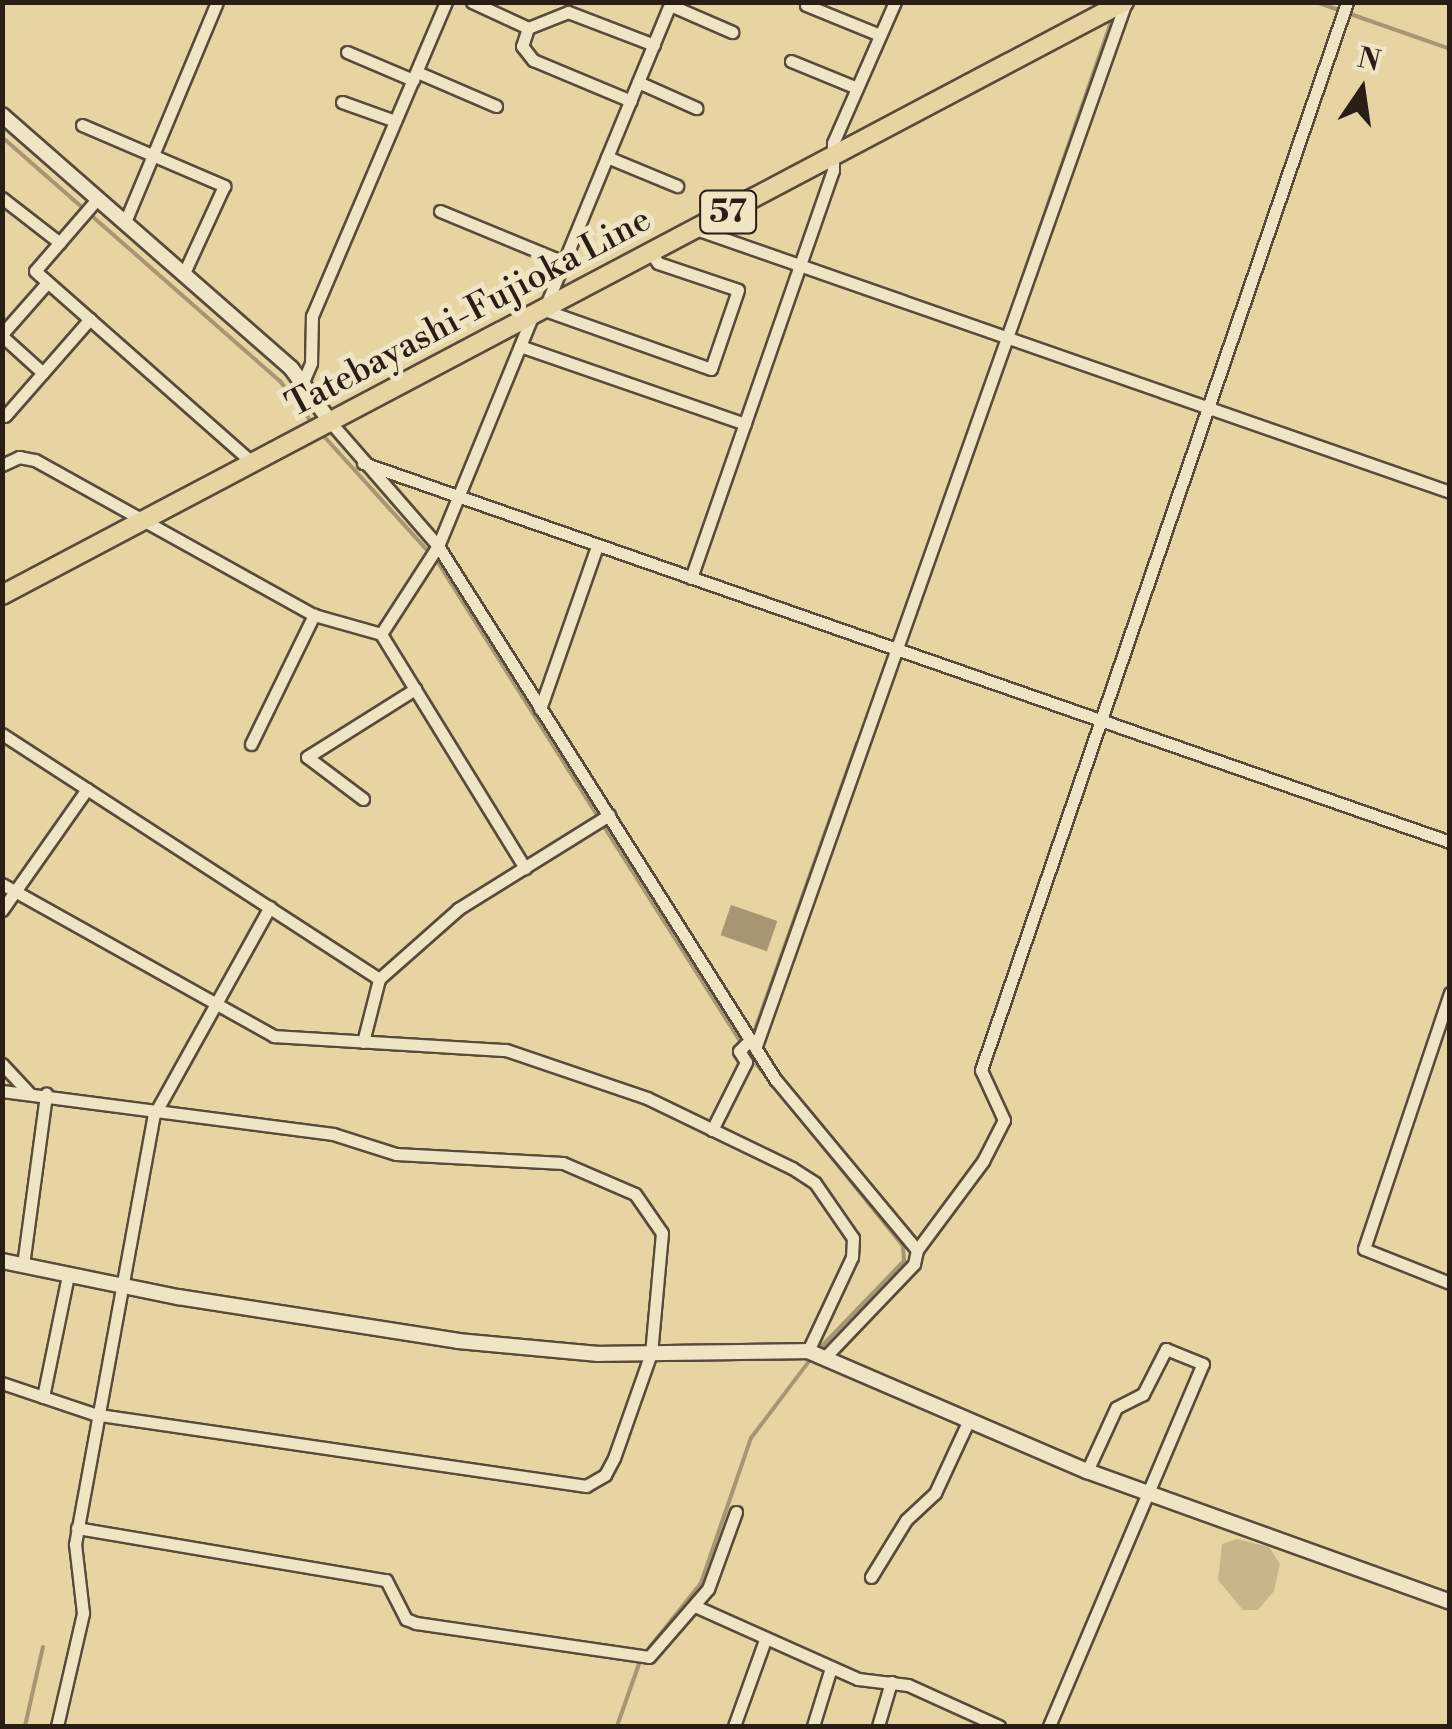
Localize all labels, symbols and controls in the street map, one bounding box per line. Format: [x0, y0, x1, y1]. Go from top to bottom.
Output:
north arrow [1312, 40, 1412, 140]
text: N [1354, 41, 1384, 80]
road number: 57 [698, 185, 758, 239]
street label: Tatebayashi-Fujioka Line [280, 199, 658, 427]

